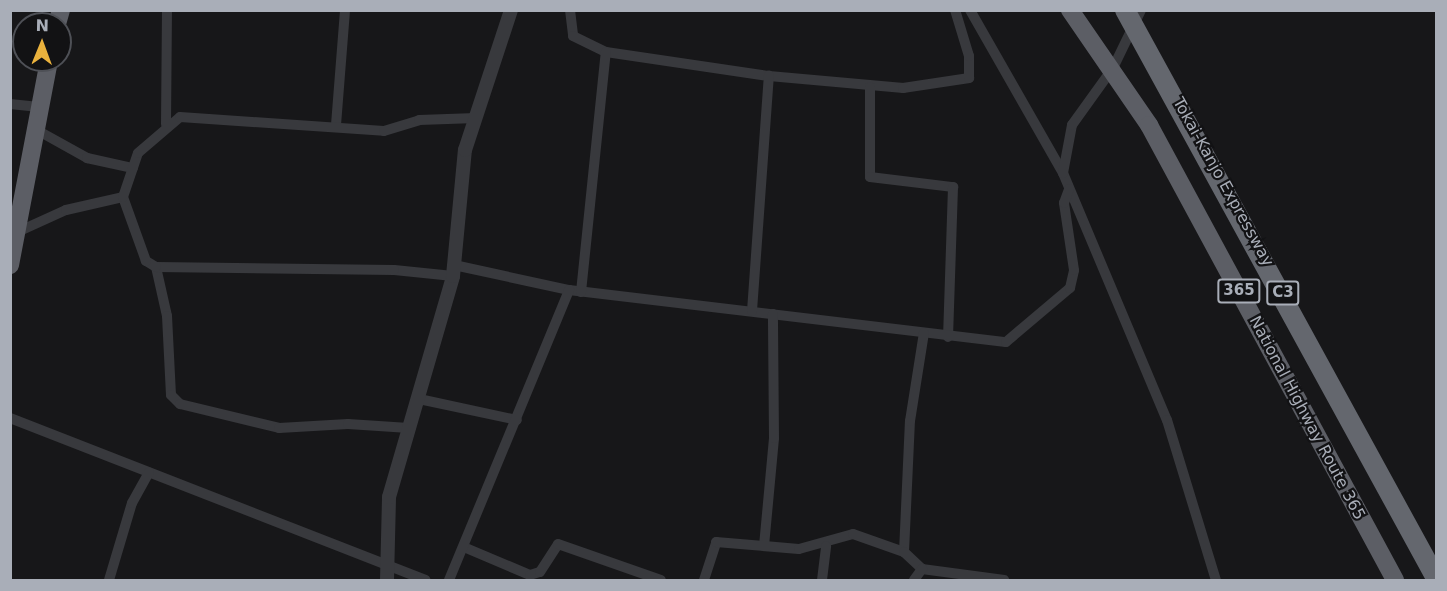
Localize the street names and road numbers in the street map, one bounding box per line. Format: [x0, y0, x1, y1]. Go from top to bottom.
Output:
street label: Tokai-Kanjo Expressway [1169, 94, 1277, 270]
road number: 365 [1216, 279, 1262, 303]
road number: C3 [1265, 281, 1301, 305]
street label: National Highway Route 365 [1245, 313, 1369, 523]

